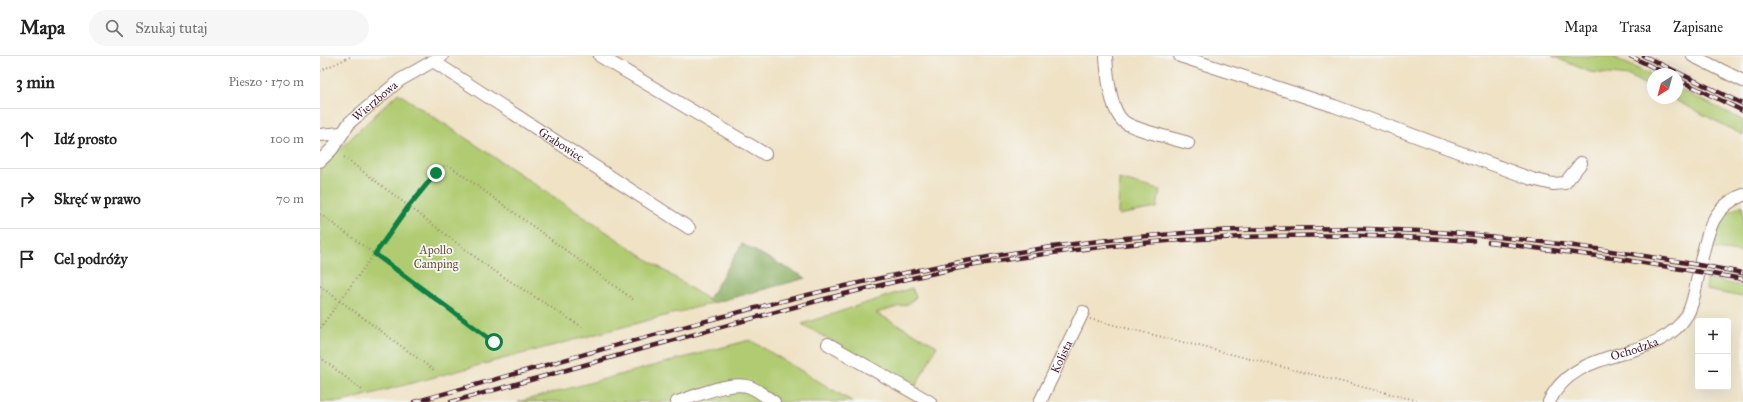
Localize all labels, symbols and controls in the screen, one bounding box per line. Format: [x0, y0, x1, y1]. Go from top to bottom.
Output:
search box [89, 10, 369, 46]
text: Mapa [20, 16, 65, 39]
icon: search [103, 17, 125, 39]
text: Szukaj tutaj [135, 19, 208, 37]
text: Mapa [1564, 19, 1598, 36]
text: Trasa [1620, 19, 1651, 36]
text: Zapisane [1673, 19, 1723, 36]
north arrow [1647, 68, 1683, 104]
text: 3 min [16, 72, 55, 93]
text: Pieszo · 170 m [228, 74, 304, 90]
street label: Wierzbowa [350, 78, 401, 124]
street label: Grabowiec [536, 125, 587, 165]
icon: ahead [16, 128, 38, 150]
text: Idź prosto [54, 130, 117, 148]
text: 100 m [270, 131, 304, 147]
route end [427, 164, 445, 182]
icon: right [16, 188, 38, 210]
text: Skręć w prawo [54, 190, 141, 208]
text: 70 m [276, 191, 304, 207]
park label: Apollo Camping [414, 243, 459, 272]
icon: arrive [16, 248, 38, 270]
text: Cel podróży [54, 250, 128, 268]
map controls [1695, 318, 1731, 390]
button: + [1695, 318, 1731, 354]
route start [485, 333, 503, 351]
street label: Ochodzka [1609, 334, 1661, 363]
street label: Kolista [1048, 337, 1076, 376]
button: − [1695, 354, 1731, 390]

